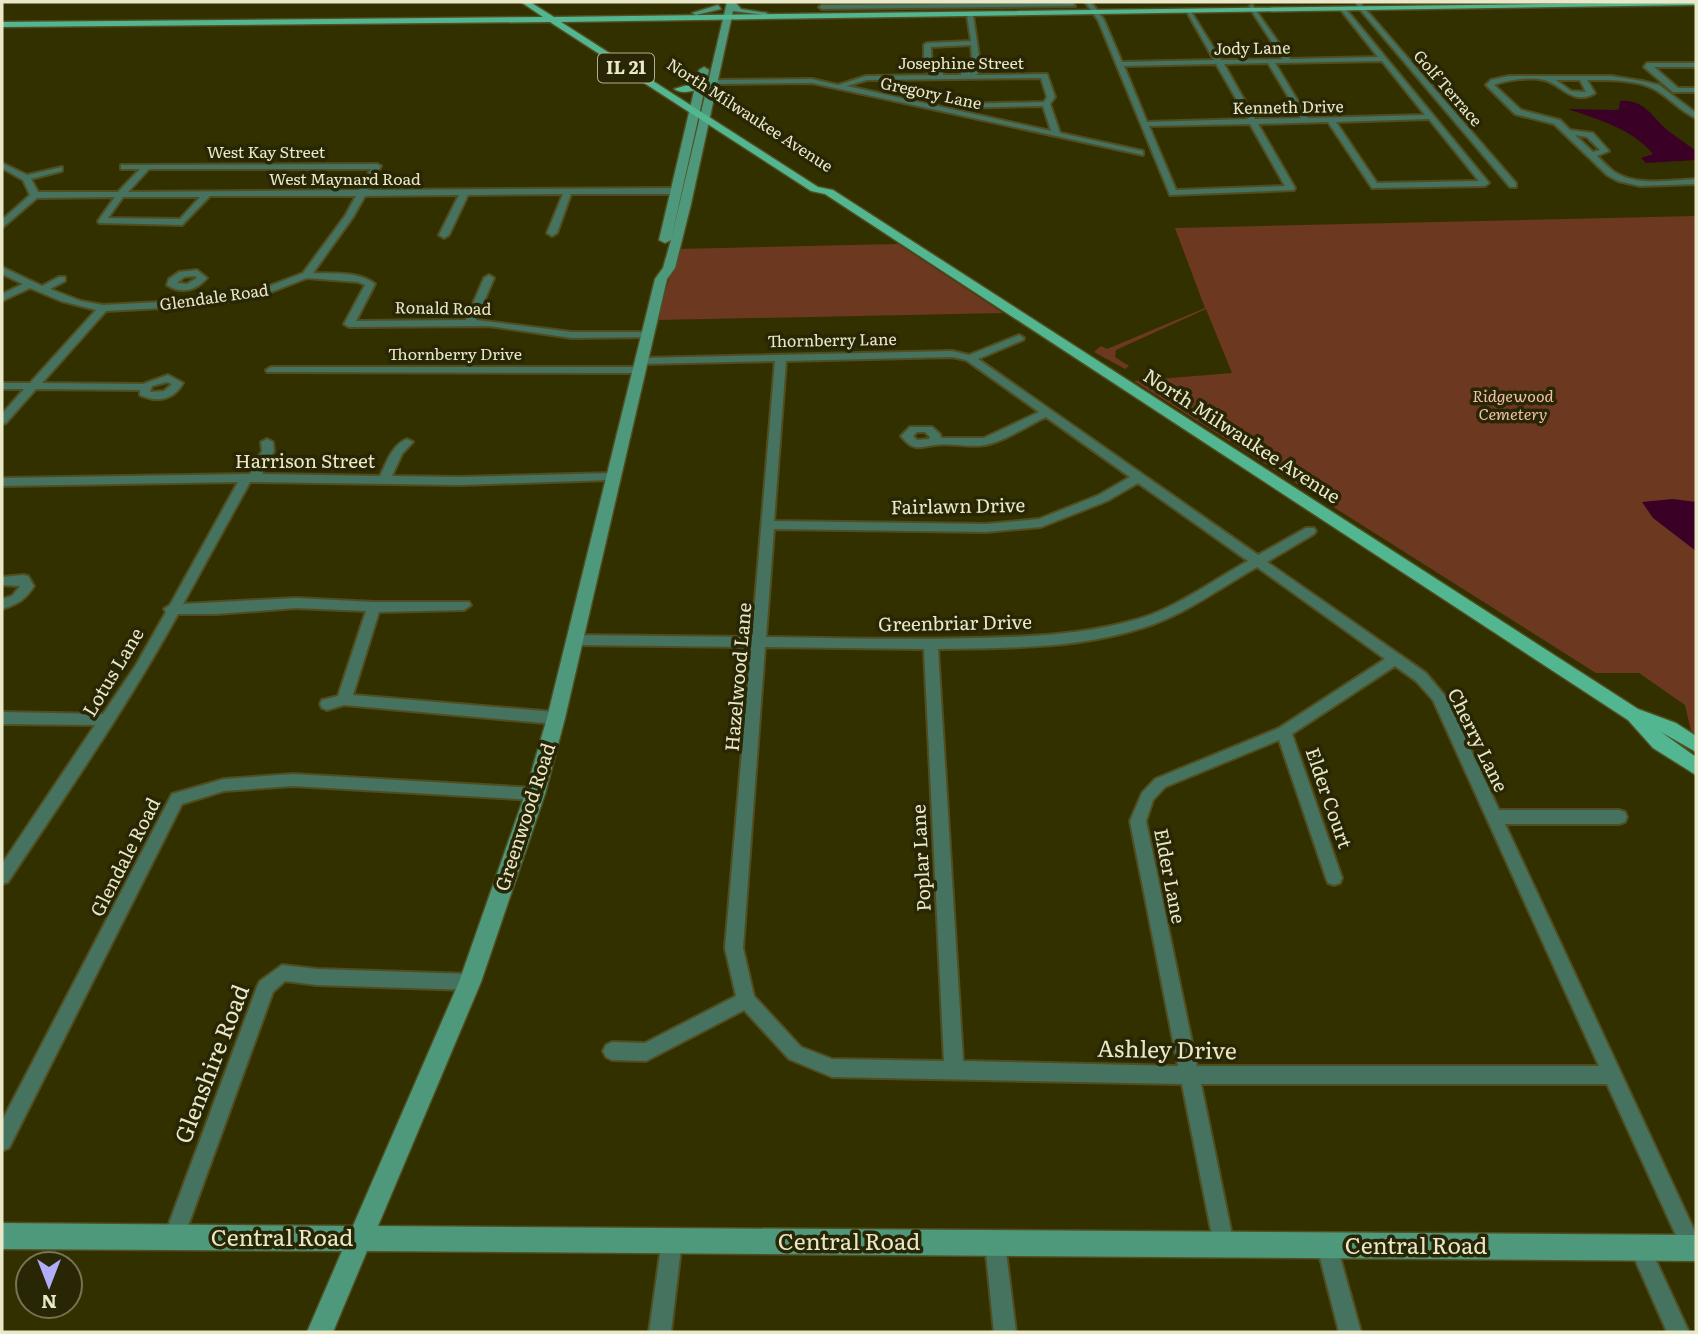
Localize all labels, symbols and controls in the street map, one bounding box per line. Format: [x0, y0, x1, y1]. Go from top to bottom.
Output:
street label: Jody Lane [1213, 34, 1291, 60]
street label: Golf Terrace [1409, 44, 1489, 131]
street label: Josephine Street [898, 50, 1025, 74]
street label: North Milwaukee Avenue [663, 51, 838, 177]
road number: IL 21 [598, 54, 654, 82]
street label: Gregory Lane [878, 70, 984, 114]
street label: Kenneth Drive [1232, 93, 1344, 119]
street label: West Kay Street [207, 139, 326, 163]
street label: West Maynard Road [269, 166, 421, 190]
street label: Glendale Road [158, 276, 270, 316]
street label: Ronald Road [395, 294, 492, 320]
street label: Thornberry Lane [767, 326, 897, 352]
street label: Thornberry Drive [388, 341, 522, 365]
street label: North Milwaukee Avenue [1139, 361, 1347, 510]
park label: Ridgewood Cemetery [1472, 383, 1555, 425]
street label: Harrison Street [235, 446, 376, 474]
street label: Fairlawn Drive [890, 490, 1026, 520]
street label: Hazelwood Lane [717, 601, 757, 753]
street label: Greenbriar Drive [878, 607, 1032, 637]
street label: Lotus Lane [75, 622, 150, 721]
street label: Cherry Lane [1442, 683, 1516, 796]
street label: Greenwood Road [487, 739, 561, 894]
street label: Elder Court [1300, 743, 1360, 852]
street label: Glendale Road [82, 792, 166, 921]
street label: Poplar Lane [903, 804, 937, 912]
street label: Elder Lane [1148, 826, 1194, 926]
street label: Glenshire Road [164, 979, 256, 1148]
street label: Ashley Drive [1097, 1030, 1237, 1066]
street label: Central Road [211, 1219, 353, 1253]
street label: Central Road [778, 1223, 920, 1257]
street label: Central Road [1345, 1227, 1487, 1261]
north arrow [14, 1250, 84, 1320]
text: N [41, 1289, 57, 1317]

